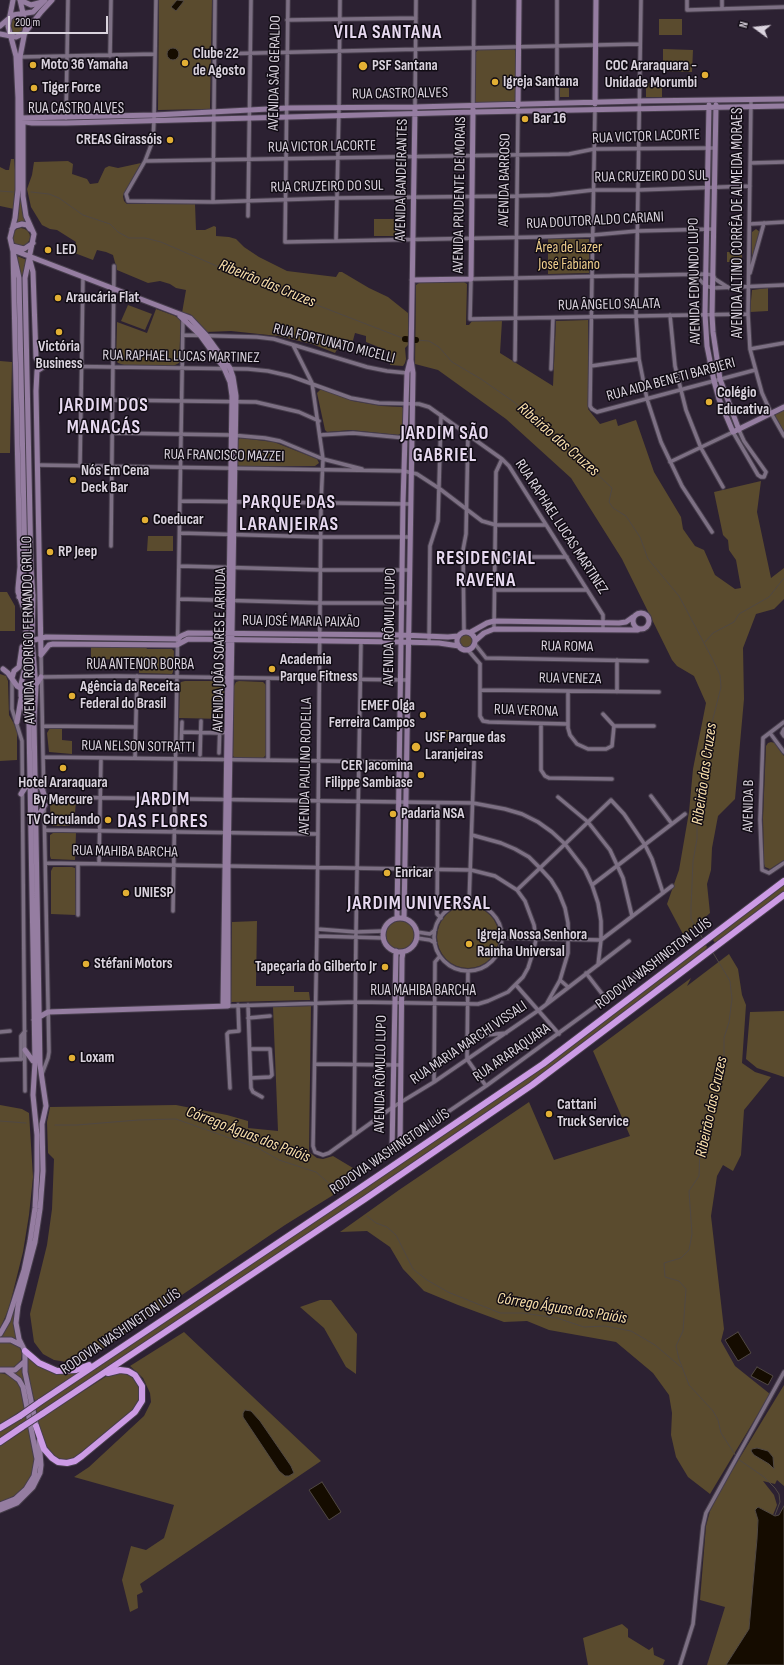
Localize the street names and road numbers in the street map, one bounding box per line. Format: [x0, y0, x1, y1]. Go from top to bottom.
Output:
street label: AVENIDA SÃO GERALDO [265, 15, 285, 131]
street label: RUA CASTRO ALVES [352, 84, 448, 104]
street label: RUA CASTRO ALVES [28, 100, 124, 118]
street label: AVENIDA ALTINO CORRÊA DE ALMEIDA MORAES [729, 108, 747, 338]
street label: AVENIDA PRUDENTE DE MORAIS [450, 116, 470, 274]
street label: AVENIDA BANDEIRANTES [392, 119, 412, 241]
street label: RUA VICTOR LACORTE [592, 126, 700, 148]
street label: AVENIDA BARROSO [495, 133, 515, 227]
street label: RUA VICTOR LACORTE [268, 137, 376, 157]
street label: RUA CRUZEIRO DO SUL [594, 167, 708, 187]
street label: RUA CRUZEIRO DO SUL [270, 177, 384, 197]
street label: RUA DOUTOR ALDO CARIANI [526, 208, 664, 234]
street label: AVENIDA EDMUNDO LUPO [685, 217, 705, 345]
street label: RUA ÂNGELO SALATA [558, 295, 660, 315]
street label: RUA FORTUNATO MICELLI [271, 320, 397, 368]
street label: RUA RAPHAEL LUCAS MARTINEZ [102, 347, 260, 367]
street label: RUA AIDA BENETI BARBIERI [605, 354, 737, 406]
street label: RUA FRANCISCO MAZZEI [164, 446, 284, 466]
street label: RUA RAPHAEL LUCAS MARTINEZ [511, 456, 611, 598]
street label: AVENIDA RODRIGO FERNANDO GRILLO [18, 536, 40, 724]
street label: AVENIDA JOÃO SOARES E ARRUDA [210, 568, 230, 732]
street label: AVENIDA RÔMULO LUPO [380, 568, 400, 686]
street label: RUA JOSÉ MARIA PAIXÃO [242, 612, 360, 632]
street label: RUA ROMA [541, 638, 593, 656]
street label: RUA ANTENOR BORBA [86, 656, 194, 674]
street label: RUA VENEZA [539, 669, 601, 689]
street label: AVENIDA PAULINO RODELLA [296, 697, 316, 835]
street label: RUA VERONA [494, 701, 558, 721]
street label: RUA NELSON SOTRATTI [81, 737, 195, 757]
street label: AVENIDA B [740, 780, 758, 832]
street label: RUA MAHIBA BARCHA [72, 842, 178, 862]
street label: RODOVIA WASHINGTON LUÍS [592, 914, 716, 1014]
street label: RUA MAHIBA BARCHA [370, 982, 476, 1000]
street label: RUA MARIA MARCHI VISSALI [407, 997, 531, 1089]
street label: AVENIDA RÔMULO LUPO [371, 1015, 391, 1133]
street label: RUA ARARAQUARA [470, 1020, 554, 1086]
street label: RODOVIA WASHINGTON LUÍS [327, 1105, 453, 1199]
street label: RODOVIA WASHINGTON LUÍS [58, 1285, 184, 1379]

